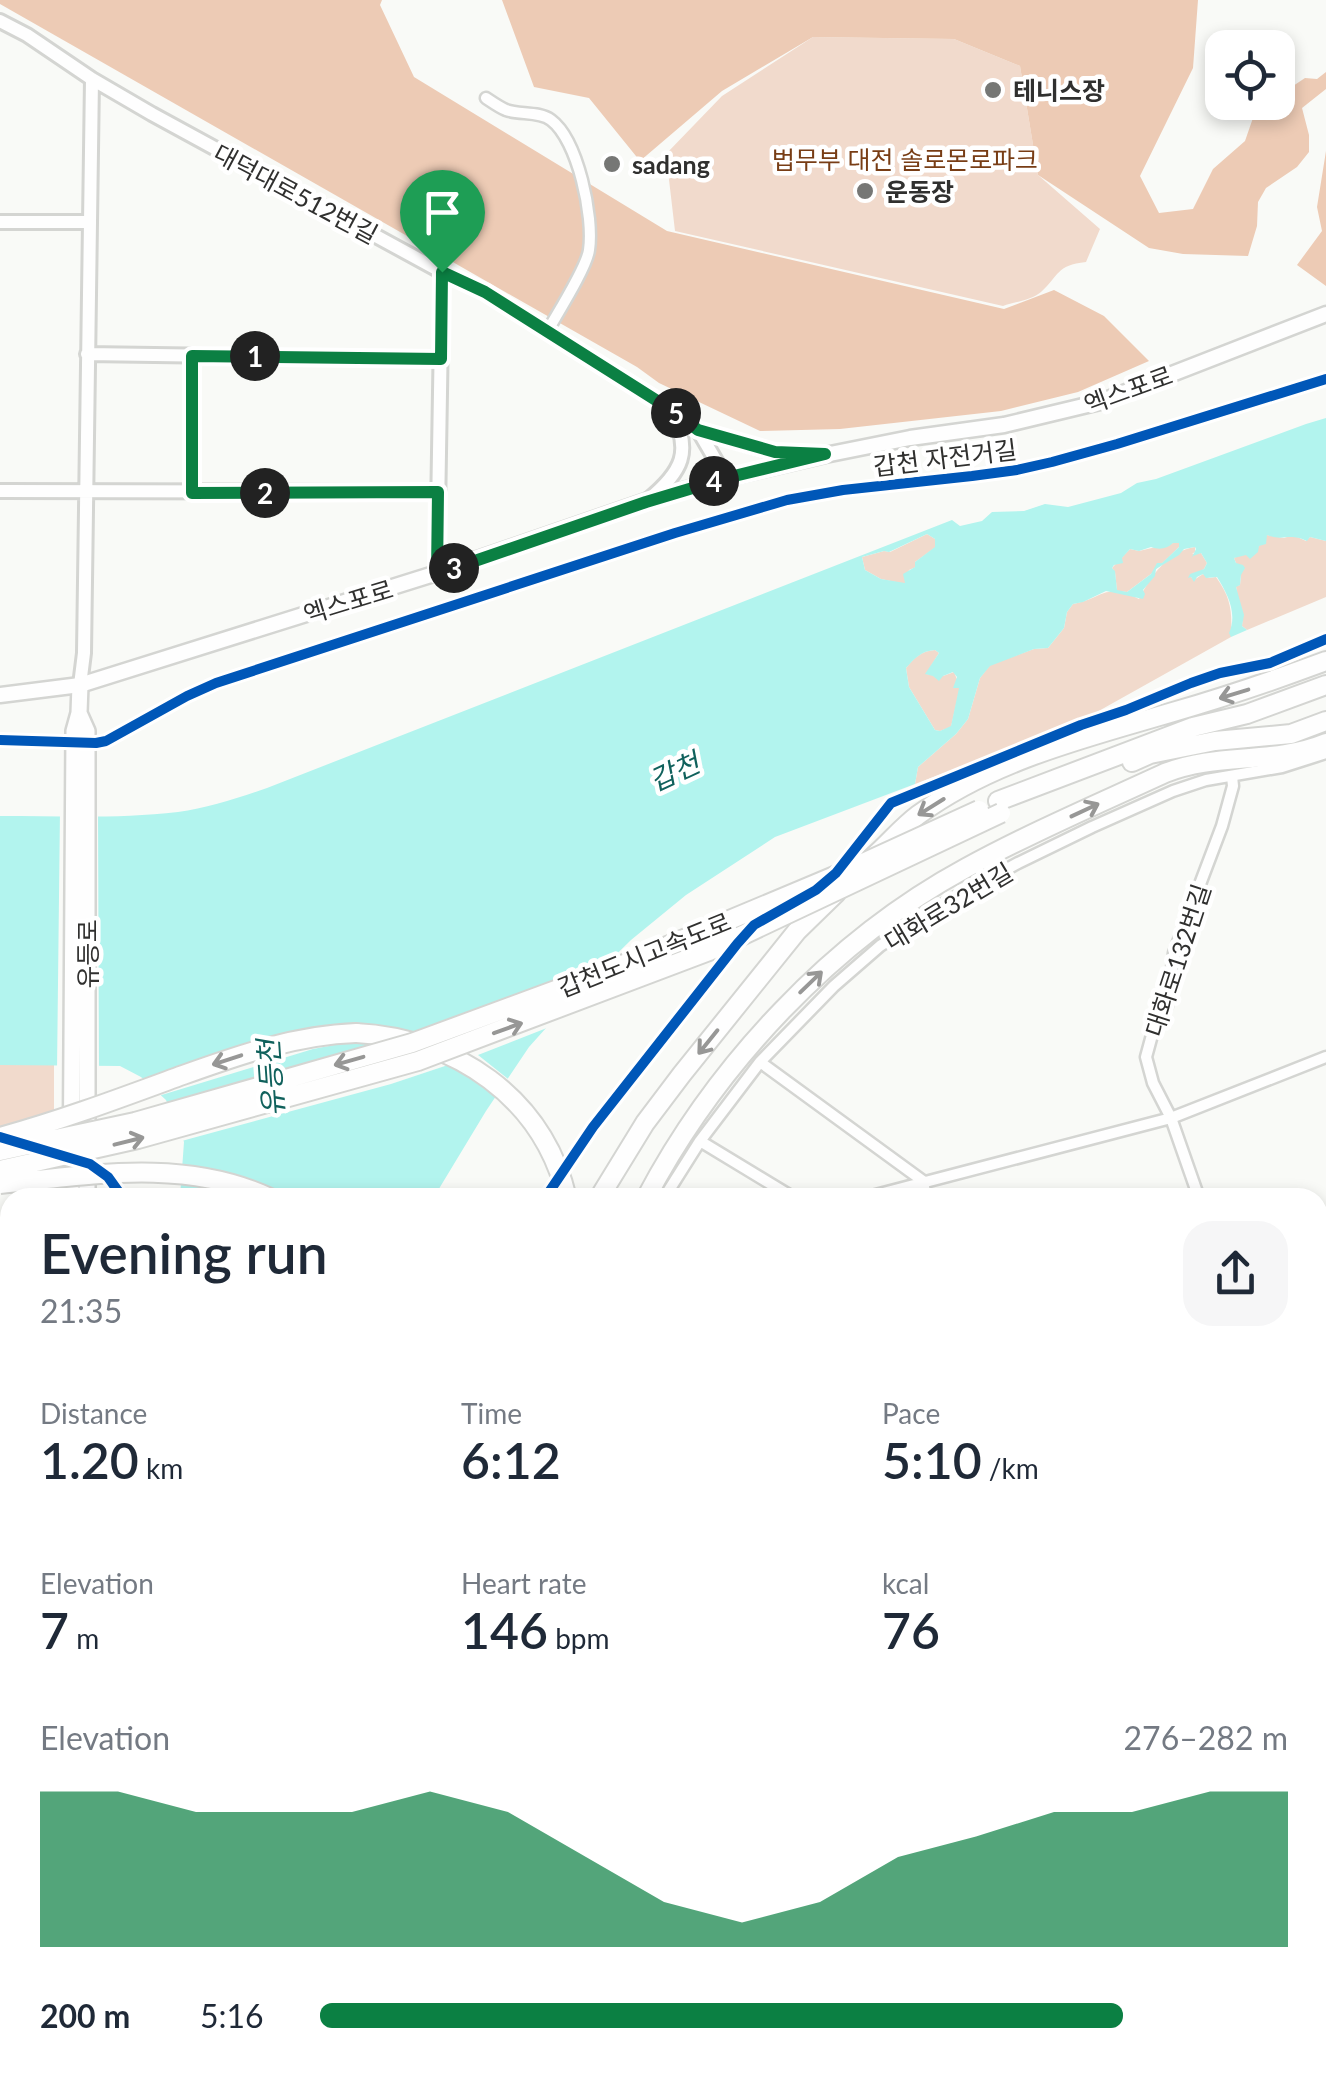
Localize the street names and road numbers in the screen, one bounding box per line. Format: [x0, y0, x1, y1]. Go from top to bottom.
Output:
street label: 대덕대로512번길 [209, 137, 383, 249]
street label: 엑스포로 [1080, 359, 1176, 419]
street label: 갑천 자전거길 [872, 433, 1018, 481]
street label: 엑스포로 [300, 573, 396, 629]
street label: 대화로32번길 [879, 856, 1017, 956]
street label: 대화로132번길 [1138, 880, 1216, 1040]
street label: 갑천도시고속도로 [553, 906, 735, 1002]
street label: 유등로 [72, 919, 102, 989]

